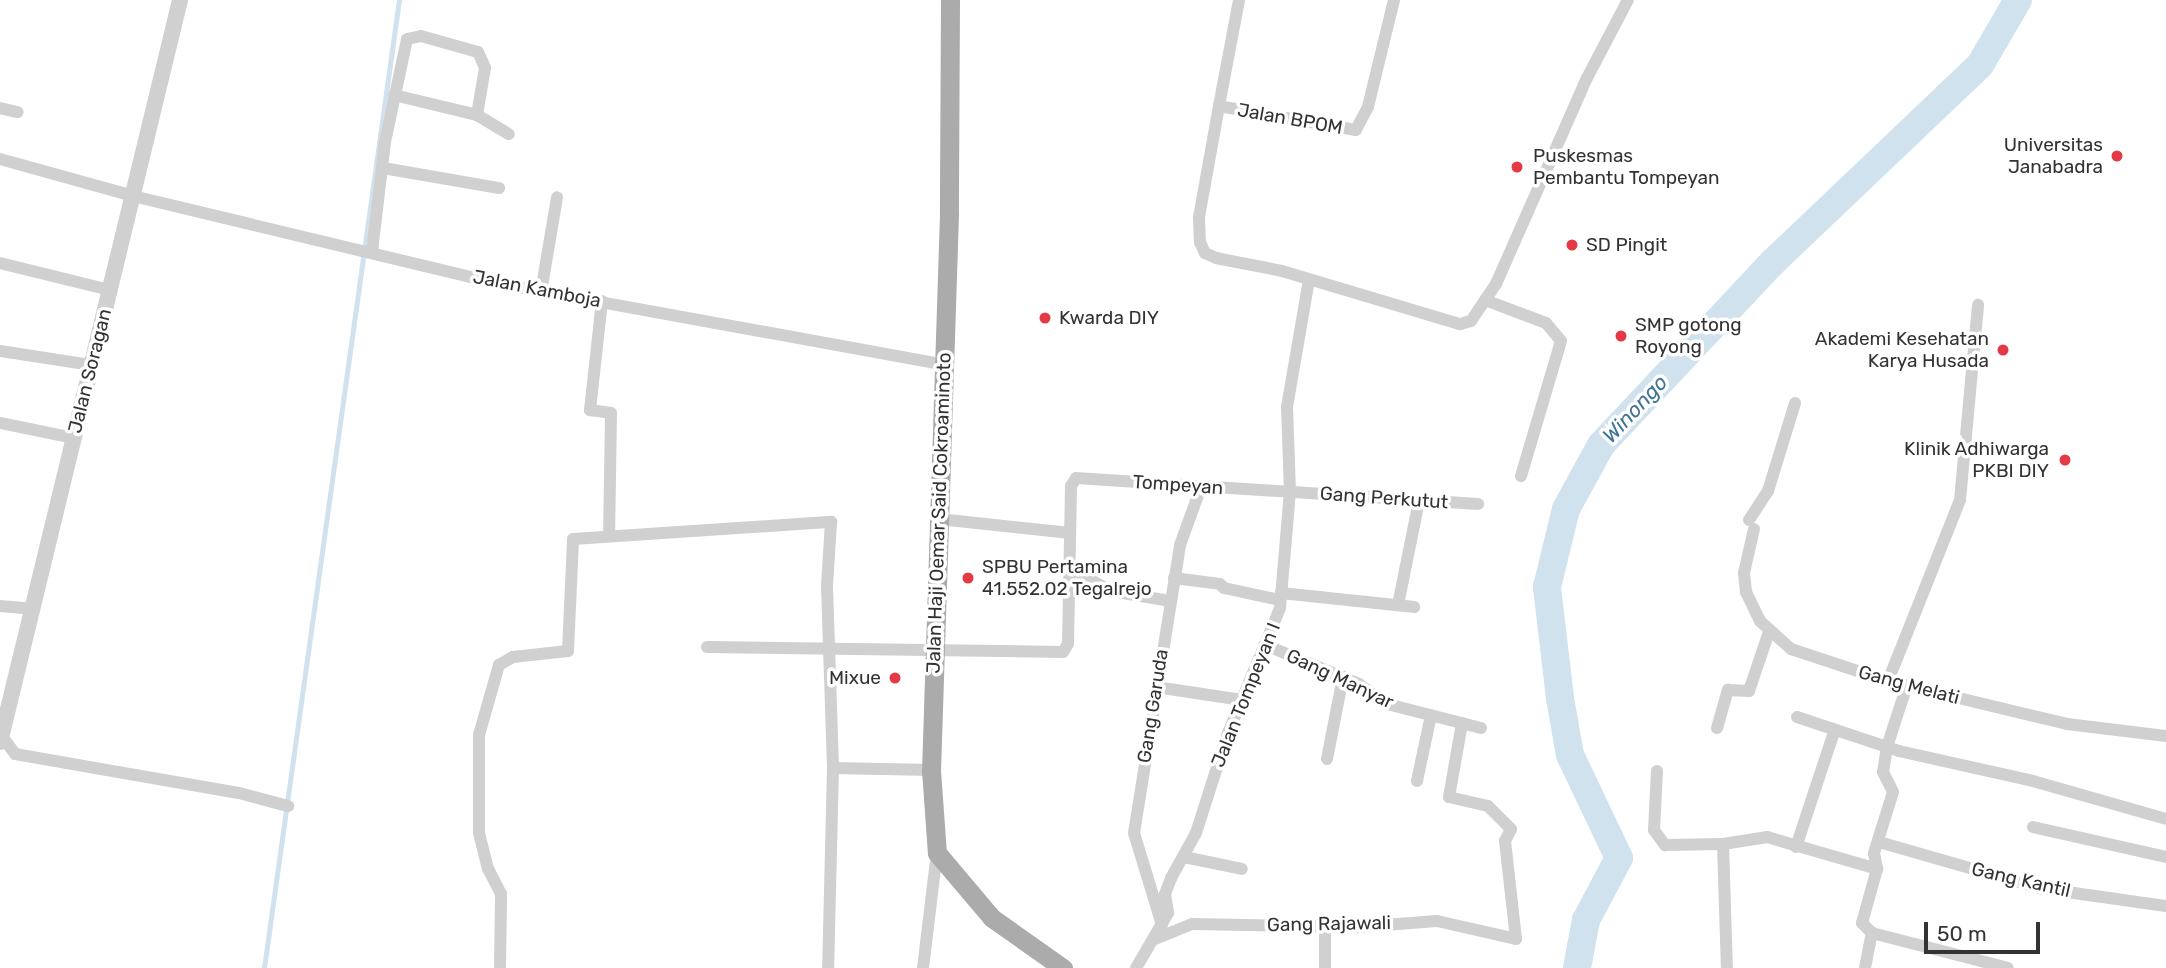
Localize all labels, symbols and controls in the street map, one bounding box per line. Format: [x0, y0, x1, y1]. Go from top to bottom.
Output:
street label: Jalan BPOM [1236, 99, 1344, 139]
place label: Universitas Janabadra [2004, 134, 2103, 178]
place label: Puskesmas Pembantu Tompeyan [1533, 145, 1720, 189]
marker: Universitas Janabadra [2109, 148, 2125, 164]
marker: Puskesmas Pembantu Tompeyan [1507, 157, 1527, 177]
place label: SD Pingit [1586, 234, 1667, 256]
marker: SD Pingit [1564, 237, 1580, 253]
street label: Jalan Kamboja [471, 265, 603, 313]
street label: Jalan Soragan [64, 306, 116, 436]
place label: Kwarda DIY [1059, 307, 1159, 329]
marker: Kwarda DIY [1037, 310, 1053, 326]
place label: SMP gotong Royong [1635, 314, 1742, 358]
marker: SMP gotong Royong [1613, 328, 1629, 344]
place label: Akademi Kesehatan Karya Husada [1815, 328, 1989, 372]
marker: Akademi Kesehatan Karya Husada [1995, 342, 2011, 358]
street label: Jalan Haji Oemar Said Cokroaminoto [922, 352, 956, 674]
water label: Winongo [1597, 370, 1673, 448]
place label: Klinik Adhiwarga PKBI DIY [1903, 438, 2049, 482]
marker: Klinik Adhiwarga PKBI DIY [2055, 450, 2075, 470]
street label: Tompeyan [1132, 470, 1224, 500]
street label: Gang Perkutut [1319, 482, 1449, 514]
place label: SPBU Pertamina 41.552.02 Tegalrejo [982, 556, 1152, 600]
marker: SPBU Pertamina 41.552.02 Tegalrejo [960, 570, 976, 586]
street label: Jalan Tompeyan I [1207, 619, 1285, 771]
street label: Gang Manyar [1283, 644, 1397, 714]
street label: Gang Garuda [1133, 648, 1173, 764]
street label: Gang Melati [1856, 661, 1962, 709]
place label: Mixue [829, 667, 881, 689]
marker: Mixue [887, 670, 903, 686]
street label: Gang Kantil [1969, 858, 2073, 902]
scale bar [1928, 908, 2044, 952]
street label: Gang Rajawali [1267, 912, 1391, 936]
text: 50 m [1937, 921, 1987, 946]

